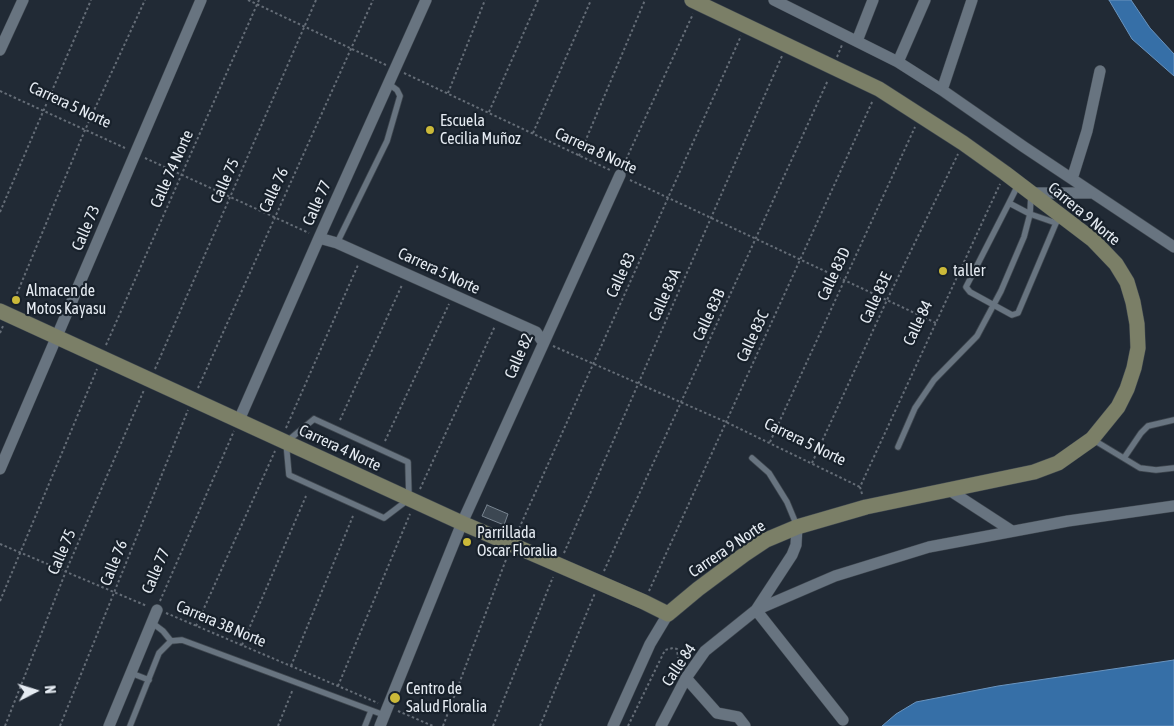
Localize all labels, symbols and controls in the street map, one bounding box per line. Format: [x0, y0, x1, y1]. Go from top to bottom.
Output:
street label: Carrera 5 Norte [26, 78, 114, 132]
place label: Escuela Cecilia Muñoz [440, 111, 521, 149]
marker: Escuela Cecilia Muñoz [424, 124, 436, 136]
street label: Carrera 8 Norte [552, 124, 640, 178]
street label: Calle 74 Norte [146, 127, 198, 211]
street label: Calle 75 [207, 155, 243, 207]
street label: Calle 76 [255, 164, 293, 216]
street label: Calle 77 [299, 177, 335, 229]
street label: Carrera 9 Norte [1044, 178, 1124, 250]
street label: Calle 73 [68, 202, 104, 254]
street label: Carrera 5 Norte [395, 244, 483, 298]
street label: Calle 83D [813, 244, 855, 304]
street label: Calle 83 [602, 249, 640, 301]
place label: taller [953, 261, 985, 281]
marker: taller [937, 265, 949, 277]
street label: Calle 83A [645, 266, 685, 324]
street label: Calle 83E [856, 269, 896, 327]
place label: Almacen de Motos Kayasu [26, 281, 106, 319]
street label: Calle 83B [689, 286, 729, 344]
marker: Almacen de Motos Kayasu [10, 294, 22, 306]
street label: Calle 84 [899, 297, 937, 349]
street label: Calle 83C [733, 307, 773, 365]
street label: Calle 82 [501, 330, 537, 382]
street label: Carrera 5 Norte [761, 414, 849, 470]
street label: Carrera 4 Norte [296, 421, 384, 475]
street label: Carrera 9 Norte [685, 516, 769, 582]
place label: Parrillada Oscar Floralia [477, 523, 558, 561]
street label: Calle 75 [44, 526, 80, 578]
marker: Parrillada Oscar Floralia [461, 536, 473, 548]
street label: Calle 76 [96, 537, 132, 589]
street label: Calle 77 [138, 545, 174, 597]
street label: Carrera 3B Norte [173, 596, 269, 652]
street label: Calle 84 [658, 640, 700, 690]
north arrow [10, 666, 60, 716]
place label: Centro de Salud Floralia [406, 679, 487, 717]
text: N [42, 685, 58, 694]
marker: Centro de Salud Floralia [388, 691, 402, 705]

